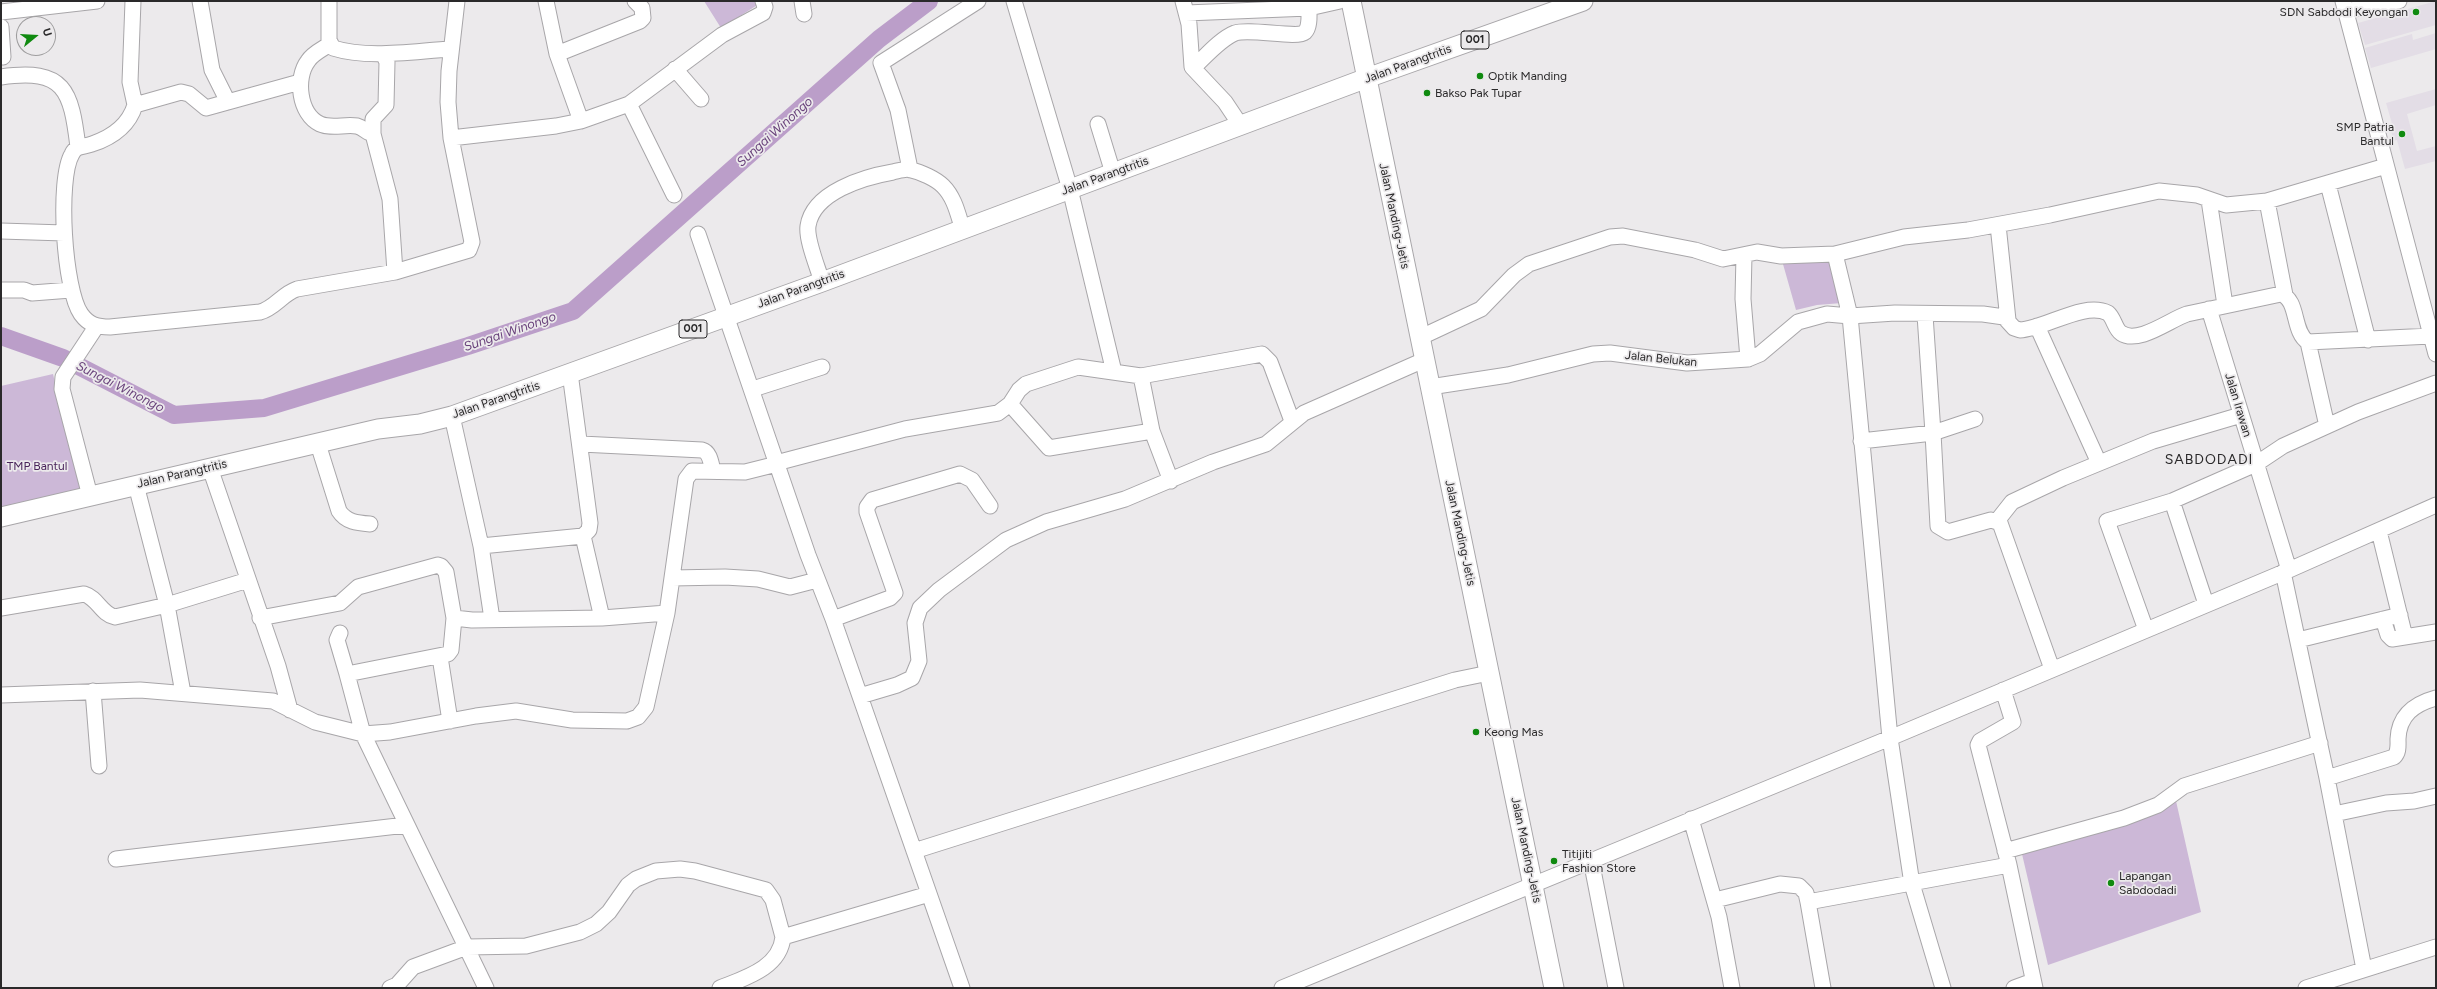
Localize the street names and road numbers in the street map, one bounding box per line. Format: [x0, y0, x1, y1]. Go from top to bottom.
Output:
road number: 001 [1461, 31, 1489, 49]
street label: Jalan Parangtritis [1362, 42, 1454, 86]
street label: Jalan Parangtritis [1059, 154, 1151, 198]
street label: Jalan Manding-Jetis [1376, 162, 1412, 270]
street label: Jalan Parangtritis [755, 267, 847, 311]
road number: 001 [679, 320, 707, 338]
street label: Jalan Belukan [1624, 348, 1698, 370]
street label: Jalan Irawan [2221, 371, 2255, 439]
street label: Jalan Parangtritis [450, 378, 542, 422]
street label: Jalan Parangtritis [136, 457, 228, 491]
street label: Jalan Manding-Jetis [1442, 479, 1478, 587]
street label: Jalan Manding-Jetis [1508, 796, 1544, 904]

